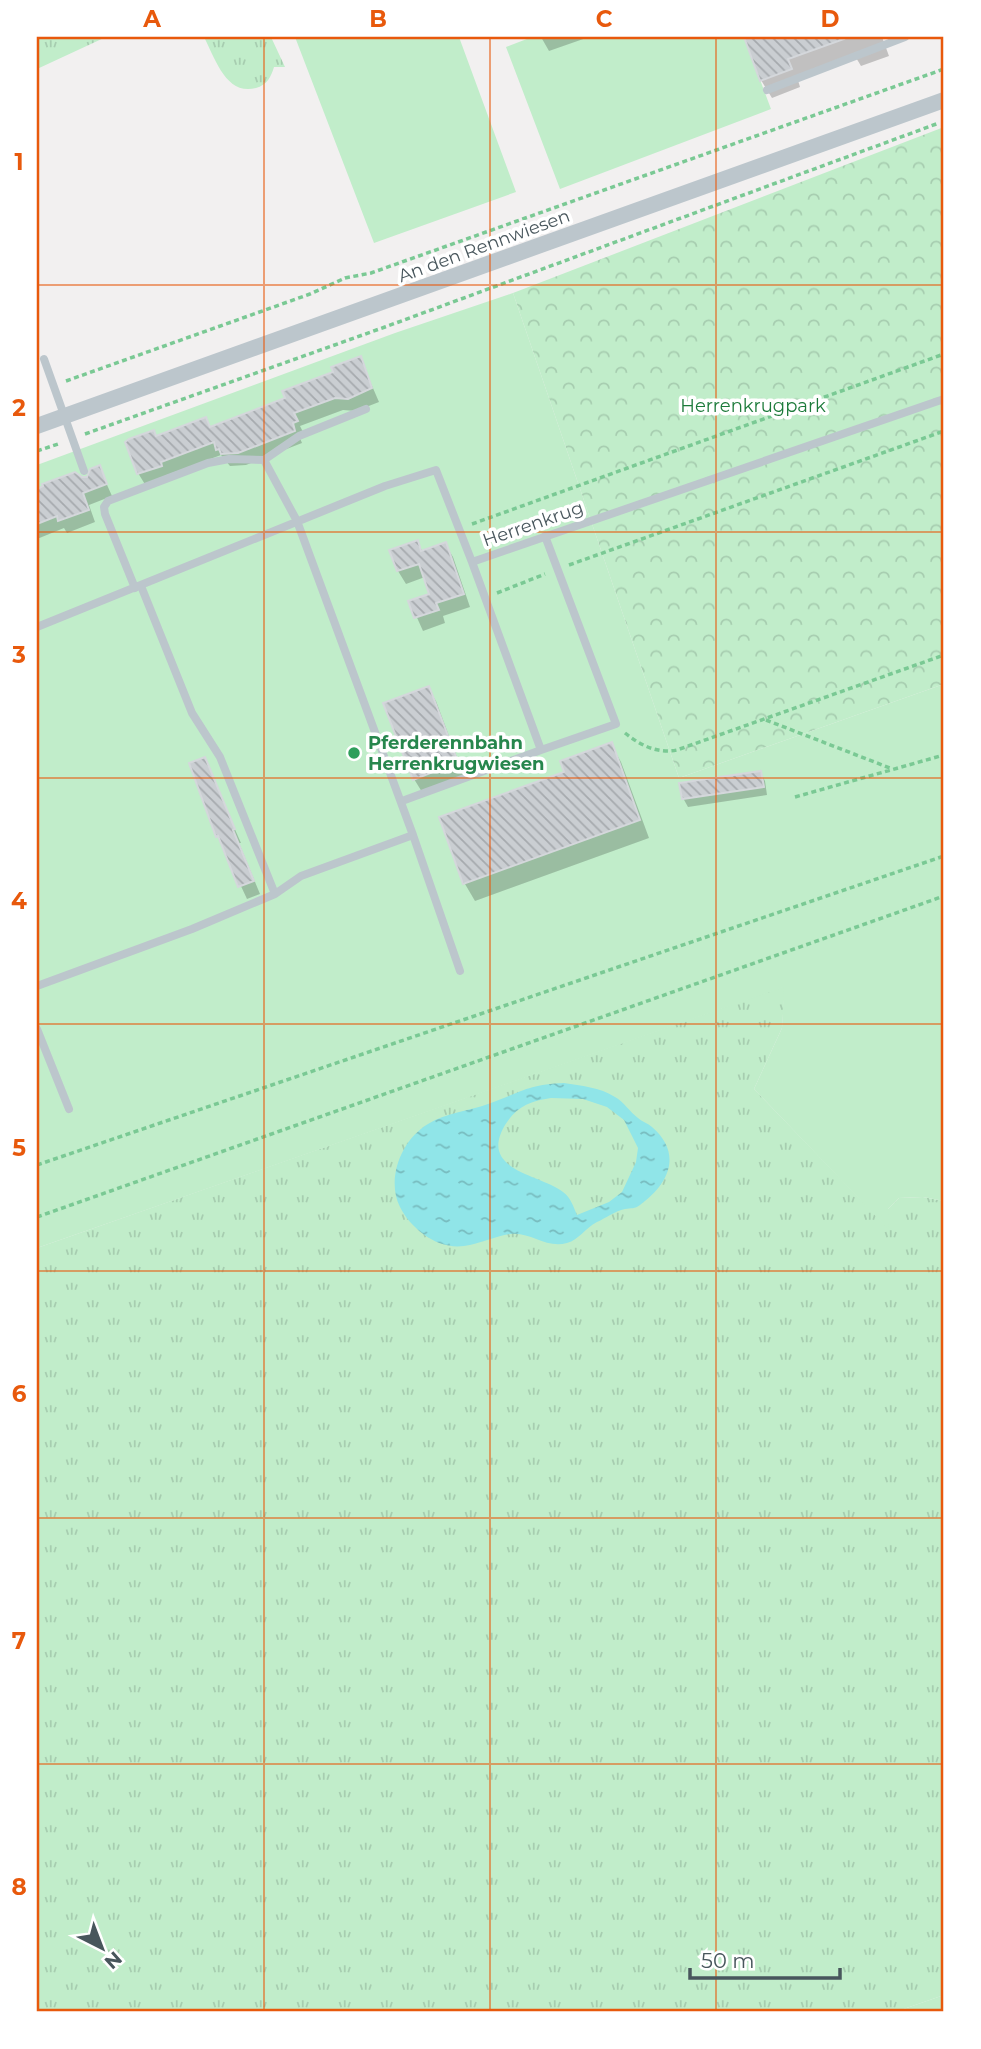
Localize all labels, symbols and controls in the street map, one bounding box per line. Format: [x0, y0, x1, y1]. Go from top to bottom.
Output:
text: A [142, 5, 161, 33]
text: B [369, 5, 387, 33]
text: C [596, 5, 613, 33]
text: D [821, 5, 840, 33]
text: 1 [14, 148, 24, 176]
street label: An den Rennwiesen [395, 205, 573, 287]
text: 2 [12, 394, 26, 422]
park label: Herrenkrugpark [680, 395, 826, 417]
street label: Herrenkrug [480, 497, 586, 551]
text: 3 [11, 641, 26, 669]
place label: Pferderennbahn Herrenkrugwiesen [368, 732, 544, 775]
marker: Pferderennbahn Herrenkrugwiesen [346, 745, 362, 761]
text: 4 [11, 887, 27, 915]
text: 5 [12, 1134, 26, 1162]
text: 6 [12, 1380, 27, 1408]
text: 7 [12, 1627, 26, 1655]
text: 8 [11, 1873, 27, 1901]
north arrow [66, 1912, 136, 1982]
scale bar [690, 1937, 841, 1981]
text: N [100, 1947, 126, 1974]
text: 50 m [701, 1948, 755, 1973]

